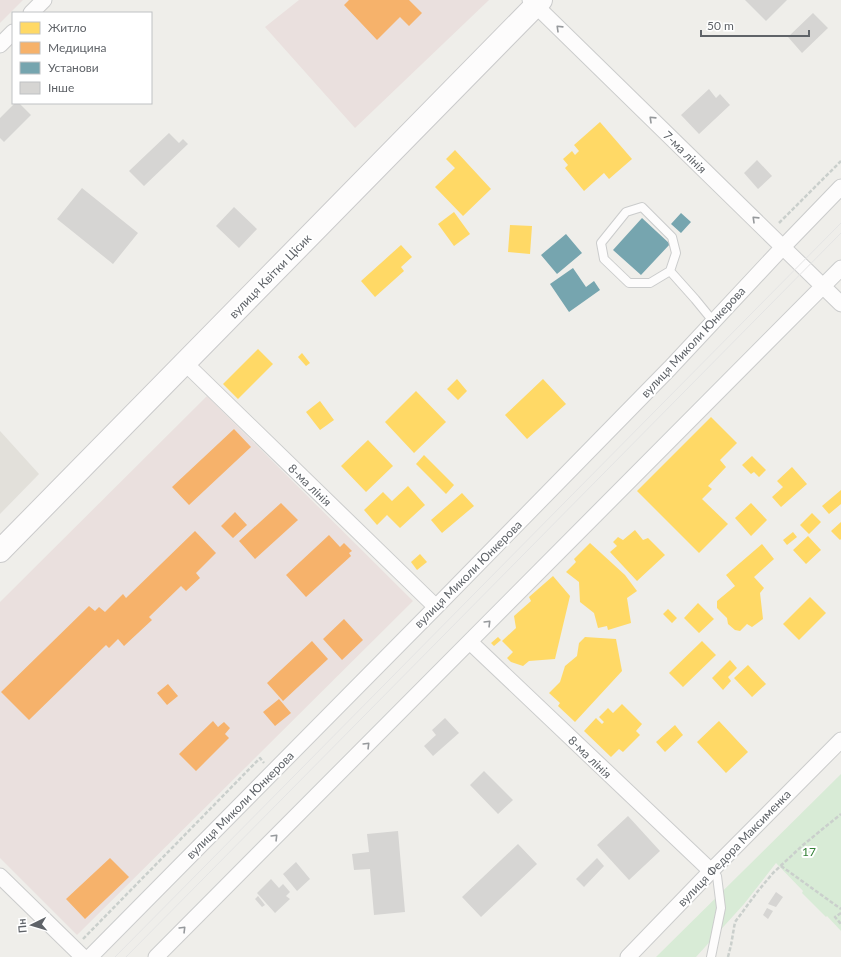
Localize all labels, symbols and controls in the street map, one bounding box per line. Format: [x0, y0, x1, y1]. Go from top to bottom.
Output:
legend [12, 12, 152, 104]
scale bar [701, 12, 809, 38]
text: 50 m [707, 18, 734, 33]
text: Житло [48, 20, 87, 35]
one-way arrow [556, 25, 564, 33]
text: Медицина [48, 40, 106, 55]
text: Установи [48, 60, 99, 75]
text: Інше [48, 80, 74, 95]
one-way arrow [649, 116, 657, 124]
street label: 7-ма лінія [660, 128, 710, 176]
one-way arrow [752, 216, 760, 224]
street label: вулиця Квітки Цісик [226, 230, 315, 321]
street label: вулиця Миколи Юнкерова [638, 283, 748, 401]
street label: 8-ма лінія [285, 461, 335, 509]
street label: вулиця Миколи Юнкерова [411, 517, 525, 631]
one-way arrow [483, 620, 491, 628]
street label: 8-ма лінія [565, 733, 615, 781]
one-way arrow [362, 742, 370, 750]
street label: вулиця Миколи Юнкерова [183, 748, 297, 862]
street label: вулиця Федора Максименка [674, 787, 794, 909]
one-way arrow [270, 834, 278, 842]
park label: 17 [802, 844, 816, 859]
north arrow [12, 905, 52, 945]
text: Пн [14, 918, 29, 934]
one-way arrow [179, 926, 186, 934]

